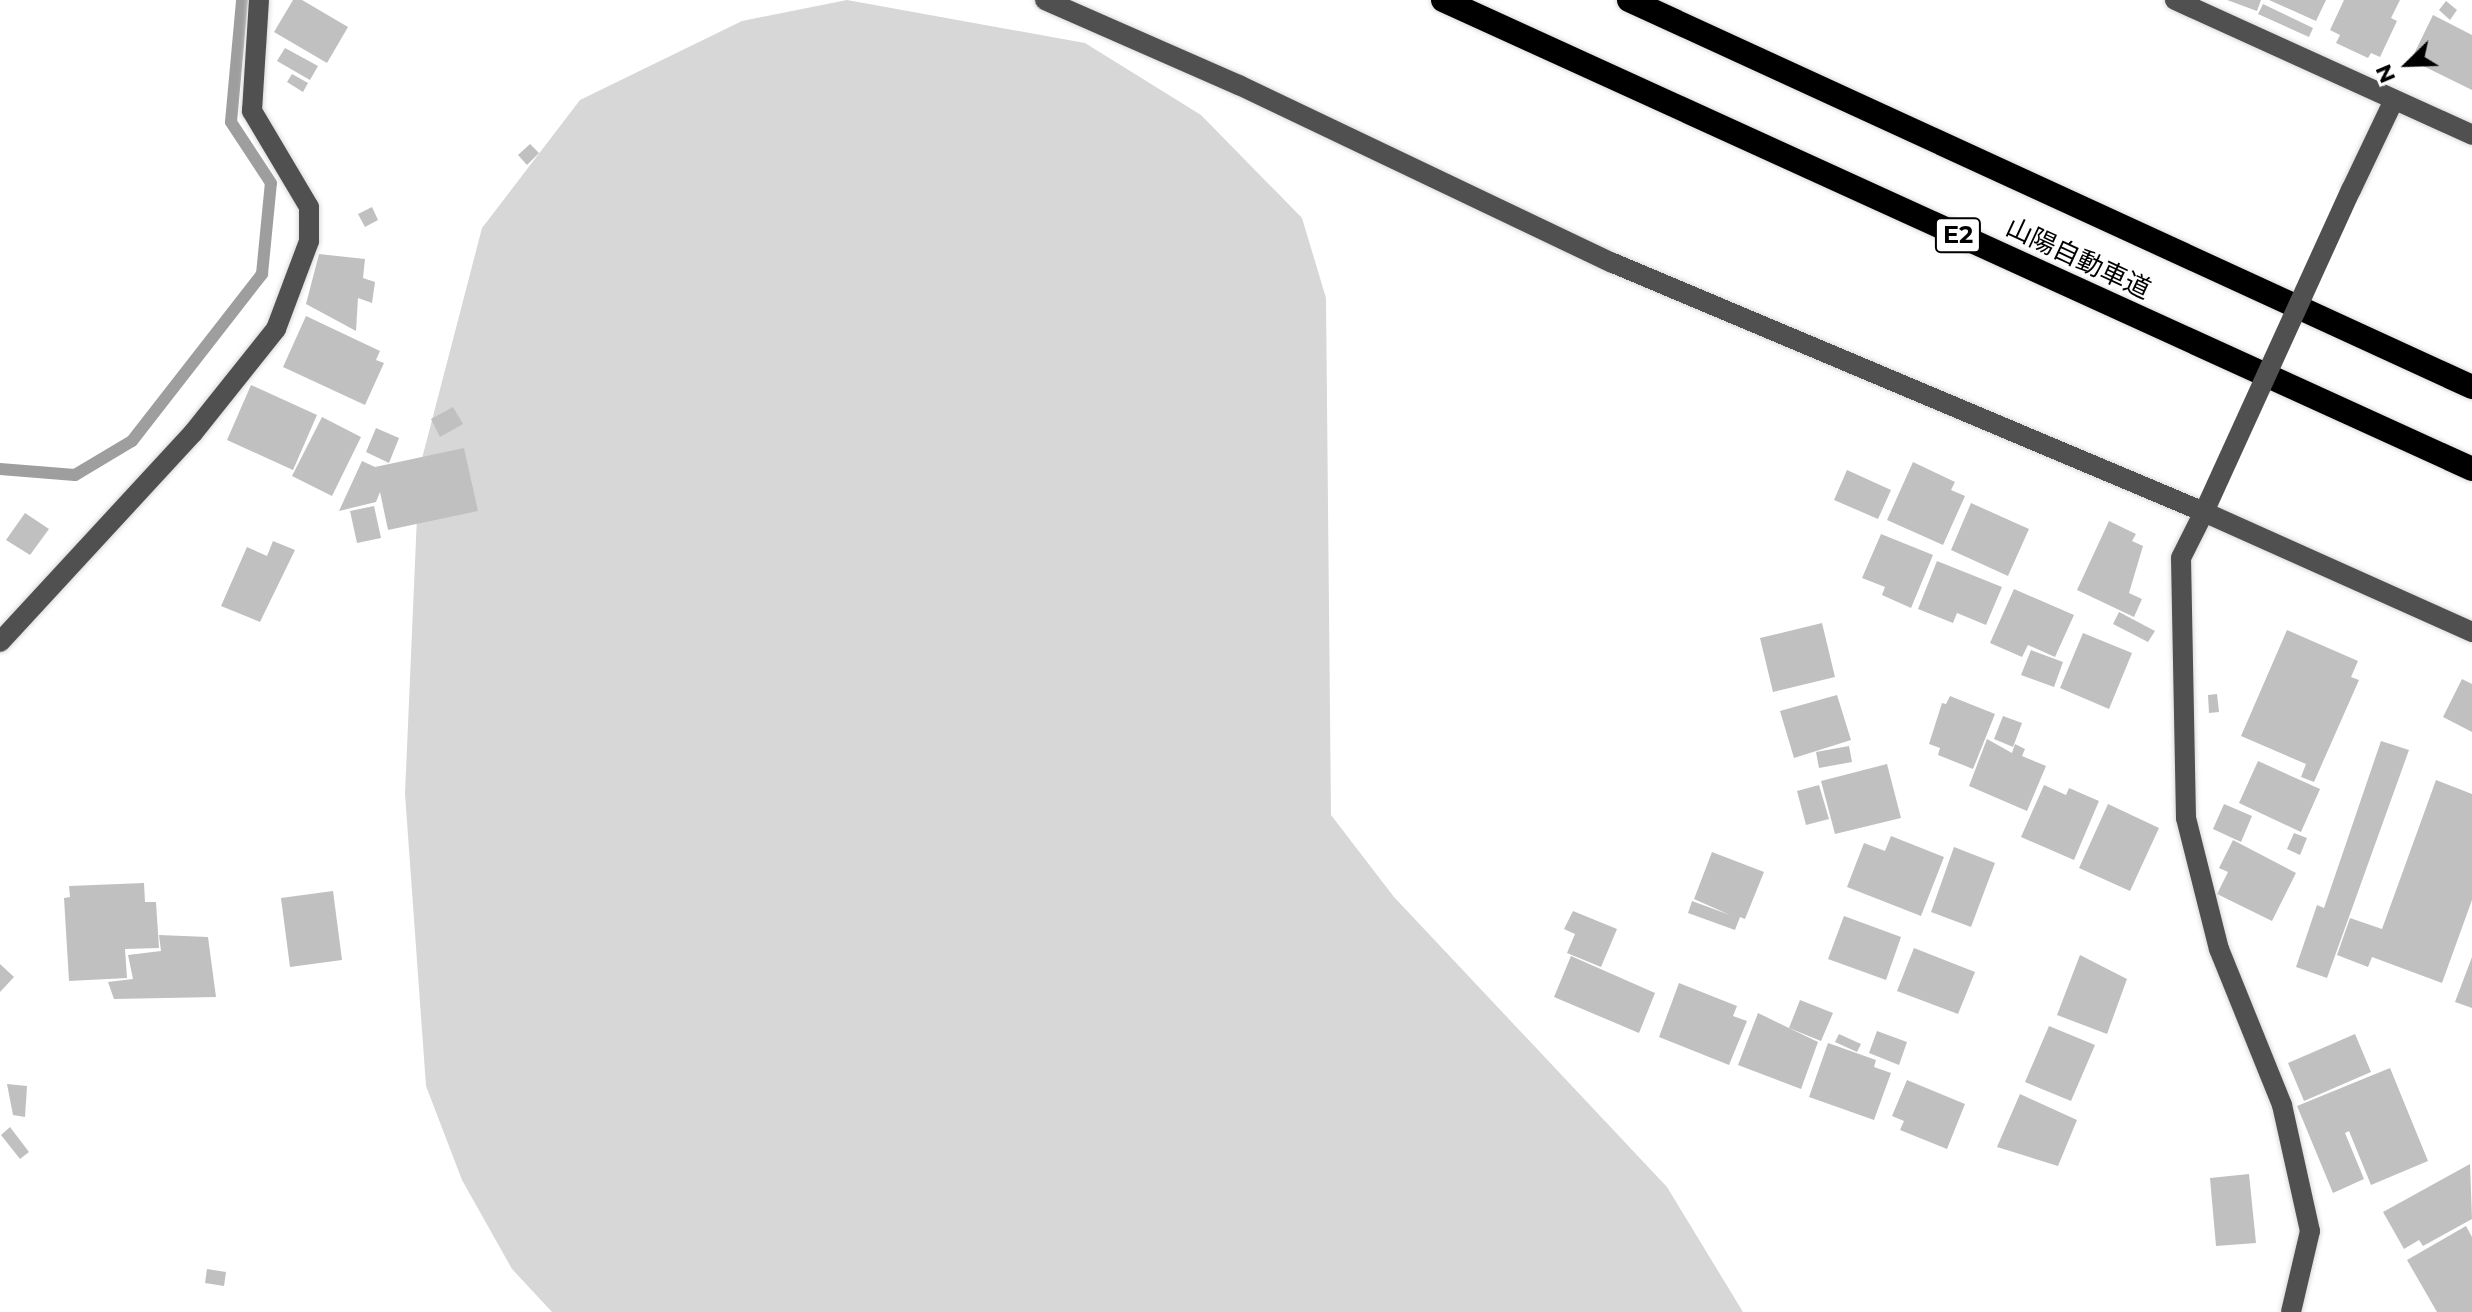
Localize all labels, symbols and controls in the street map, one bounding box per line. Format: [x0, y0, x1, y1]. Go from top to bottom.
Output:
north arrow [2368, 24, 2448, 104]
text: N [2370, 60, 2401, 87]
street label: 山陽自動車道 [2001, 212, 2155, 306]
road number: E2 [1934, 215, 1982, 255]

